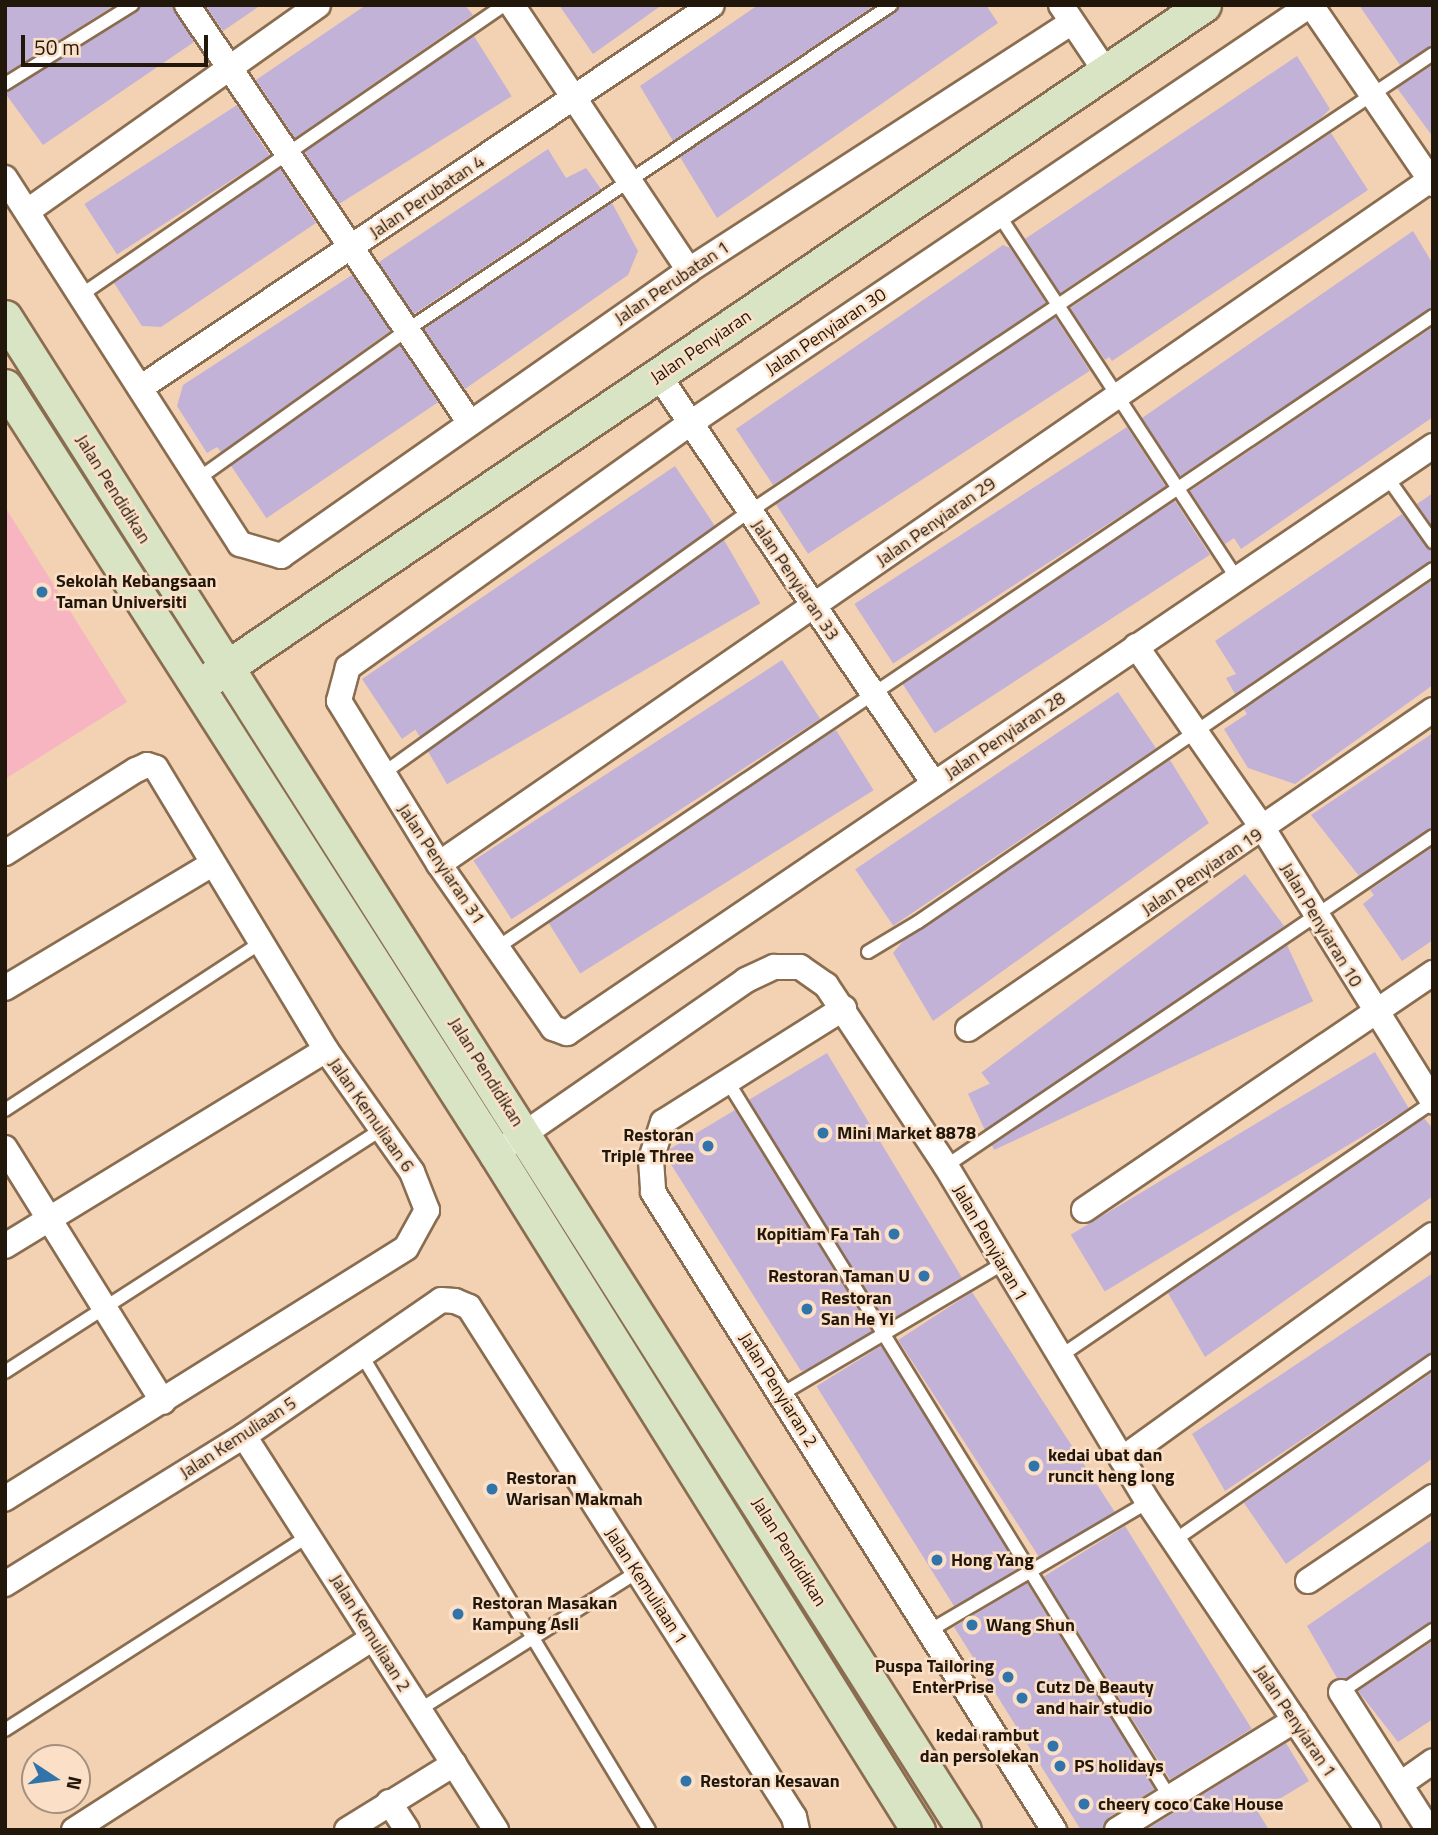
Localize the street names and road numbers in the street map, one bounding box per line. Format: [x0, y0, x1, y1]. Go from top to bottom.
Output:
street label: Jalan Perubatan 4 [365, 151, 489, 243]
street label: Jalan Perubatan 1 [610, 237, 734, 329]
street label: Jalan Penyiaran 30 [762, 284, 890, 380]
street label: Jalan Penyiaran [647, 305, 755, 389]
street label: Jalan Pendidikan [71, 430, 155, 548]
street label: Jalan Penyiaran 29 [872, 473, 1000, 571]
street label: Jalan Penyiaran 33 [747, 516, 843, 644]
street label: Jalan Penyiaran 28 [941, 688, 1069, 784]
street label: Jalan Penyiaran 31 [393, 800, 489, 928]
street label: Jalan Penyiaran 19 [1138, 824, 1266, 920]
street label: Jalan Penyiaran 10 [1275, 859, 1367, 991]
street label: Jalan Pendidikan [444, 1013, 528, 1131]
street label: Jalan Kemuliaan 6 [324, 1054, 418, 1176]
street label: Jalan Penyiaran 1 [948, 1181, 1032, 1305]
street label: Jalan Penyiaran 2 [734, 1329, 822, 1451]
street label: Jalan Kemuliaan 5 [176, 1392, 300, 1484]
street label: Jalan Pendidikan [747, 1493, 831, 1611]
street label: Jalan Kemuliaan 1 [600, 1524, 692, 1648]
street label: Jalan Kemuliaan 2 [325, 1570, 415, 1696]
street label: Jalan Penyiaran 1 [1249, 1661, 1341, 1781]

